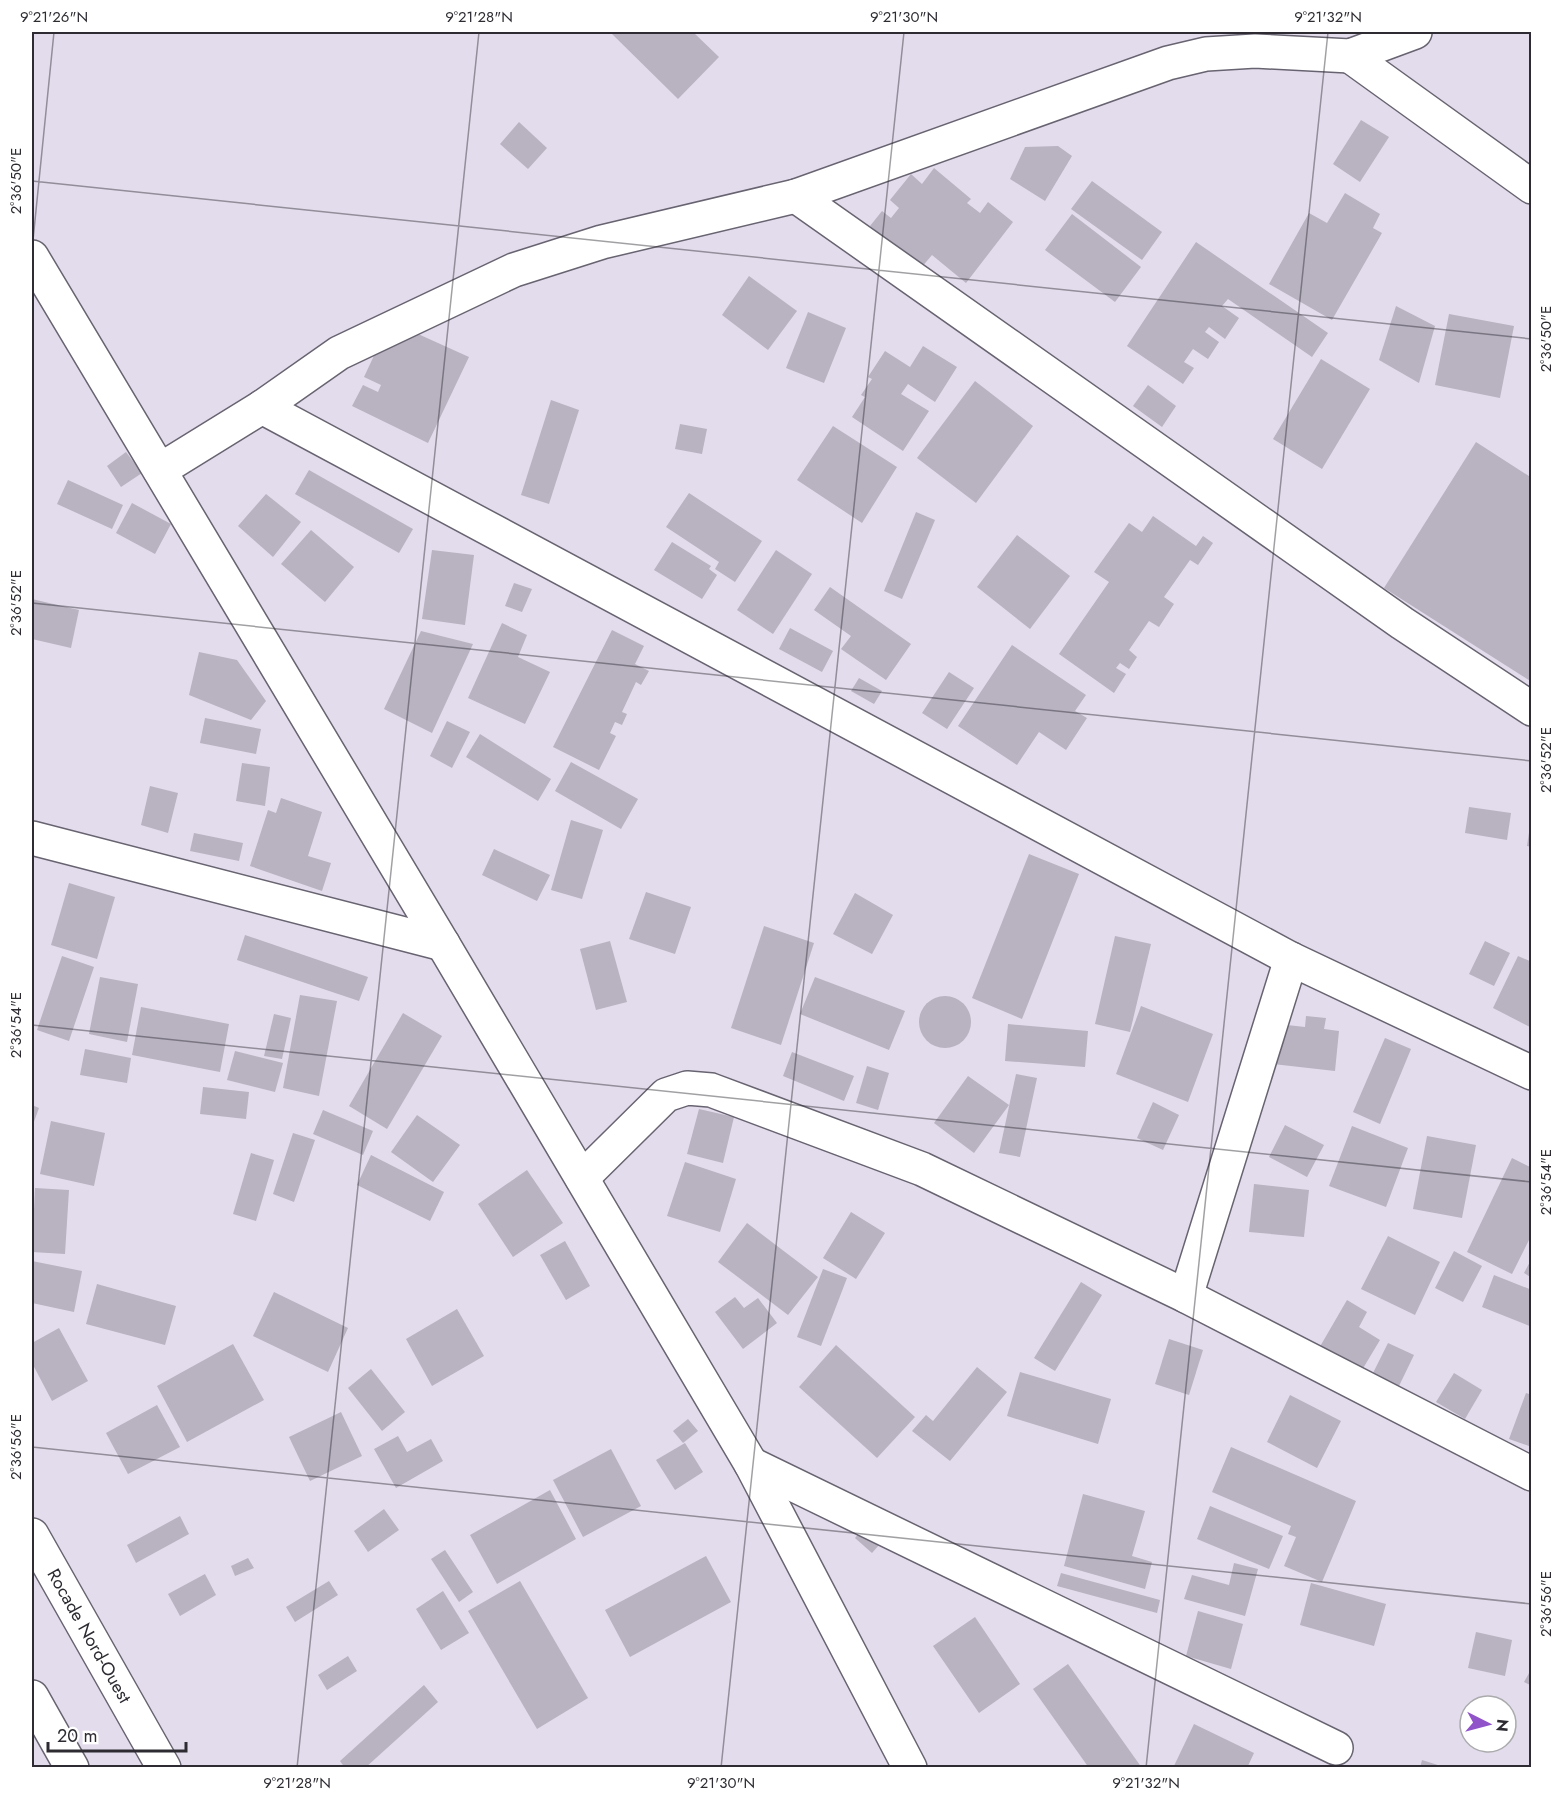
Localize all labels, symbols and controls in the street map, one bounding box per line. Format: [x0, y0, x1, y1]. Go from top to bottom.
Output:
text: 9°21'26"N [20, 6, 88, 28]
text: 9°21'28"N [445, 6, 513, 28]
text: 9°21'30"N [870, 6, 938, 28]
text: 9°21'32"N [1294, 6, 1362, 28]
text: 2°36'50"E [5, 148, 27, 214]
text: 2°36'50"E [1535, 306, 1557, 372]
text: 2°36'52"E [5, 570, 27, 636]
text: 2°36'52"E [1535, 727, 1557, 793]
text: 2°36'54"E [5, 992, 27, 1058]
text: 2°36'54"E [1535, 1149, 1557, 1215]
text: 2°36'56"E [5, 1414, 27, 1480]
street label: Rocade Nord-Ouest [41, 1564, 138, 1708]
text: 2°36'56"E [1535, 1571, 1557, 1637]
north arrow [1458, 1694, 1518, 1754]
scale bar [48, 1715, 186, 1753]
text: N [1490, 1718, 1515, 1733]
text: 20 m [57, 1723, 97, 1749]
text: 9°21'28"N [263, 1772, 331, 1794]
text: 9°21'30"N [687, 1772, 755, 1794]
text: 9°21'32"N [1112, 1772, 1180, 1794]

